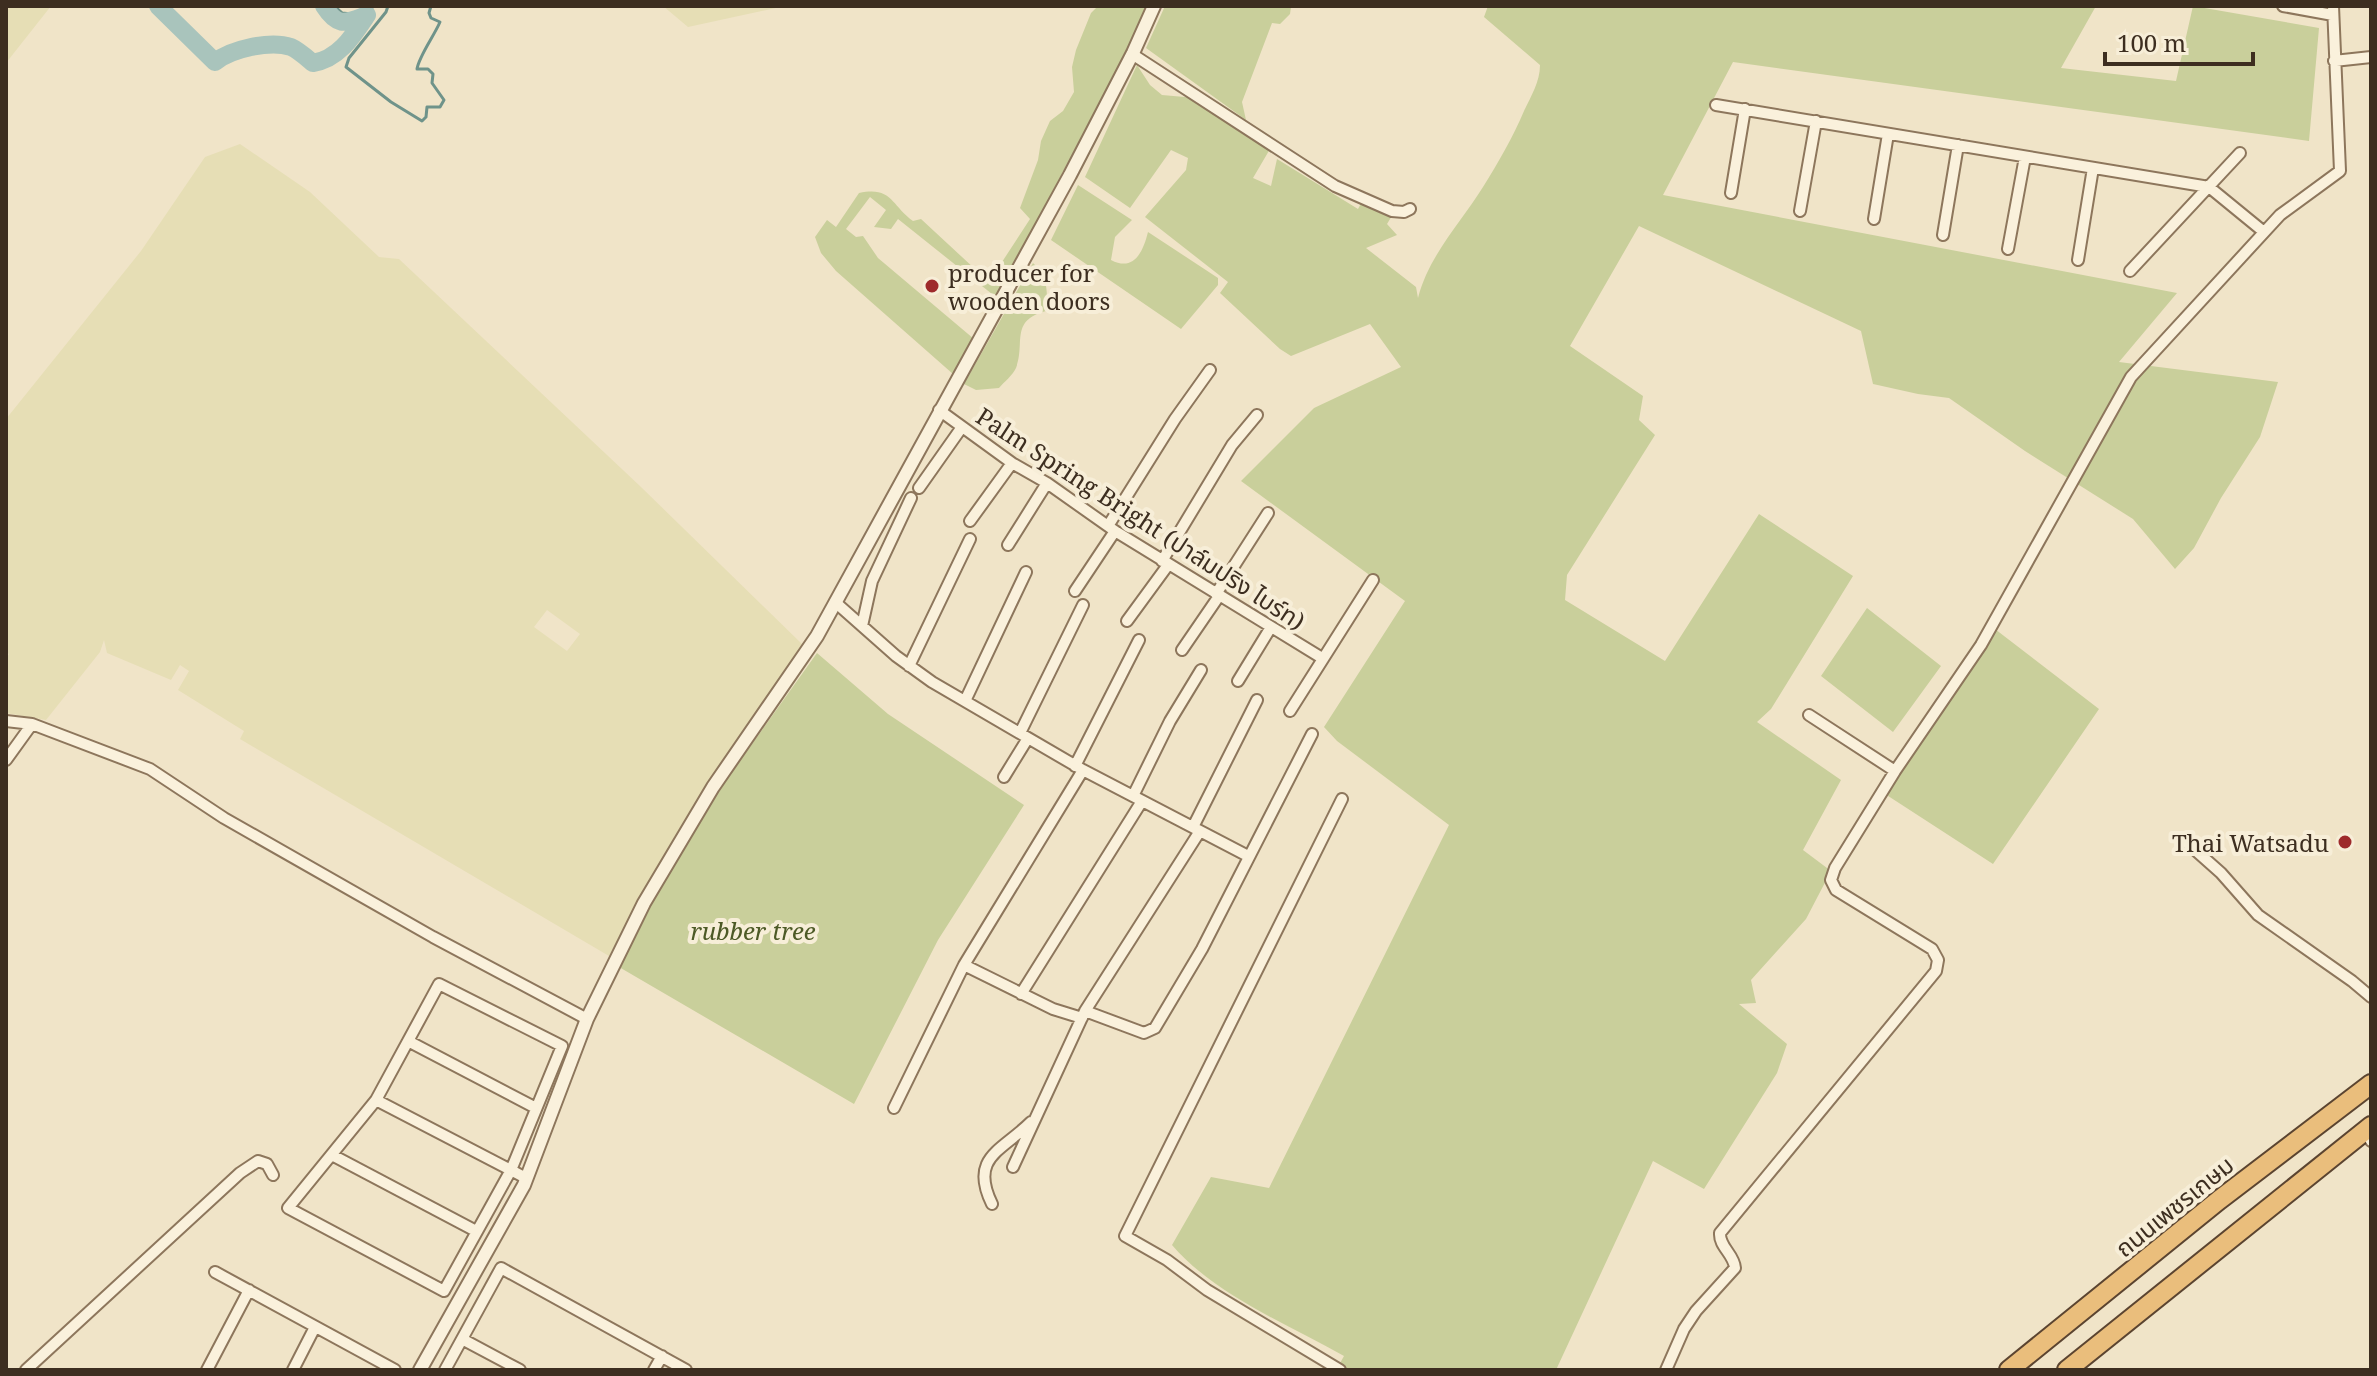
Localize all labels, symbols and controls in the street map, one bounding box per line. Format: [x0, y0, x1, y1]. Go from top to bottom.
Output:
scale bar [2105, 16, 2253, 66]
text: 100 m [2117, 26, 2186, 59]
place label: producer for wooden doors [948, 256, 1110, 317]
marker: producer for wooden doors [923, 277, 941, 295]
street label: Palm Spring Bright (ปาล์มปริง ไบร์ท) [970, 399, 1312, 637]
place label: Thai Watsadu [2172, 826, 2329, 859]
marker: Thai Watsadu [2336, 833, 2354, 851]
park label: rubber tree [690, 914, 816, 947]
street label: ถนนเพชรเกษม [2108, 1148, 2240, 1264]

